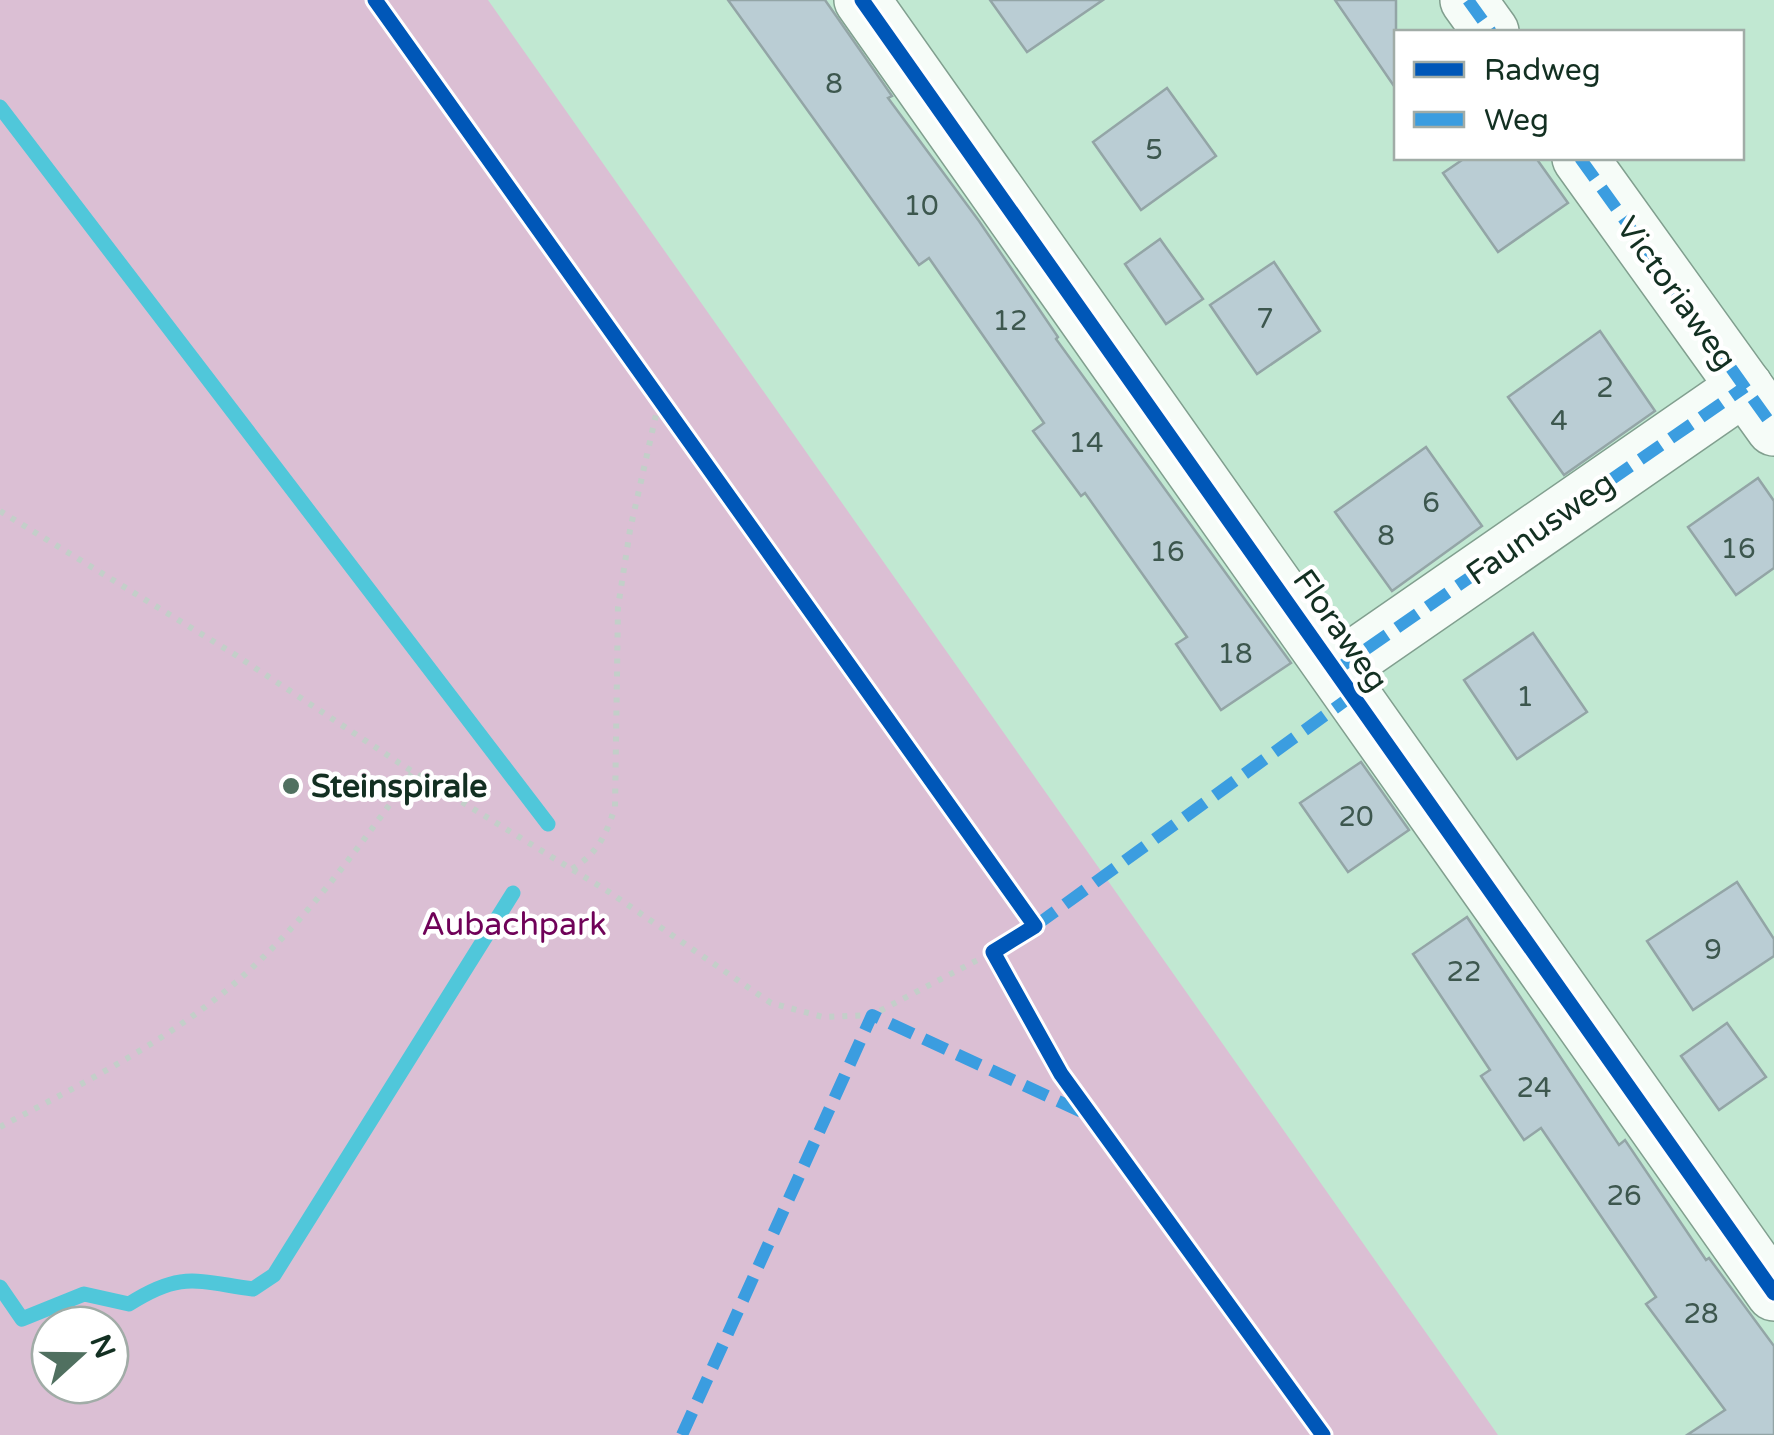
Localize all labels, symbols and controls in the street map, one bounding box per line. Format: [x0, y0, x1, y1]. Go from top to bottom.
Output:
legend [1394, 30, 1744, 160]
text: Radweg [1484, 52, 1601, 89]
house number: 8 [825, 67, 843, 101]
text: Weg [1484, 102, 1549, 139]
house number: 5 [1145, 133, 1163, 167]
house number: 10 [903, 189, 939, 223]
street label: Victoriaweg [1608, 210, 1744, 377]
house number: 7 [1256, 302, 1274, 336]
house number: 12 [992, 304, 1028, 338]
house number: 2 [1596, 371, 1614, 405]
house number: 4 [1550, 404, 1568, 438]
house number: 14 [1068, 426, 1104, 460]
street label: Faunusweg [1459, 464, 1622, 594]
house number: 6 [1422, 486, 1440, 520]
house number: 8 [1377, 519, 1395, 553]
house number: 16 [1720, 532, 1756, 566]
house number: 16 [1149, 535, 1185, 569]
street label: Floraweg [1284, 562, 1396, 699]
house number: 18 [1217, 637, 1253, 671]
house number: 1 [1516, 680, 1534, 714]
place label: Steinspirale [311, 768, 487, 806]
marker: Steinspirale [280, 775, 302, 797]
house number: 20 [1338, 800, 1374, 834]
park label: Aubachpark [421, 906, 607, 944]
house number: 9 [1704, 933, 1722, 967]
house number: 22 [1446, 955, 1482, 989]
house number: 24 [1516, 1071, 1552, 1105]
house number: 26 [1606, 1179, 1642, 1213]
house number: 28 [1683, 1297, 1719, 1331]
north arrow [30, 1305, 130, 1405]
text: N [83, 1330, 122, 1363]

